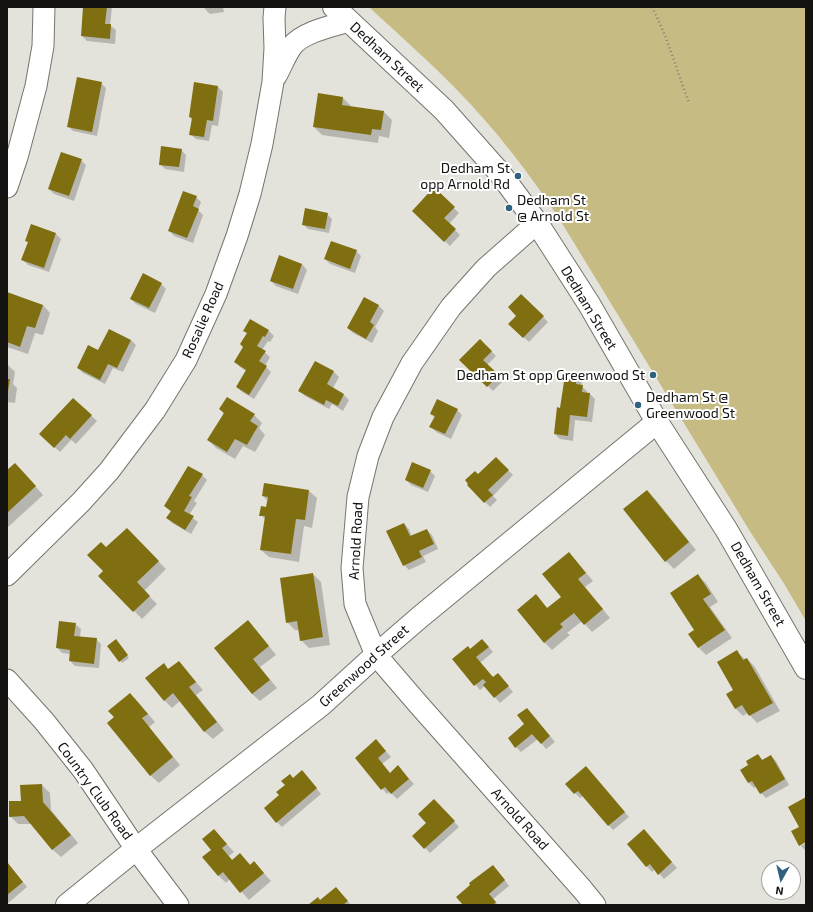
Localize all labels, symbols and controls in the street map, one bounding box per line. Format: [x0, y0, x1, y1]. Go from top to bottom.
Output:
street label: Dedham Street [347, 18, 427, 96]
place label: Dedham St opp Arnold Rd [420, 160, 510, 192]
marker: Dedham St opp Arnold Rd [513, 171, 523, 181]
place label: Dedham St @ Arnold St [517, 192, 589, 224]
marker: Dedham St @ Arnold St [504, 203, 514, 213]
street label: Dedham Street [557, 263, 621, 353]
street label: Rosalie Road [179, 279, 227, 361]
place label: Dedham St opp Greenwood St [456, 367, 645, 383]
marker: Dedham St opp Greenwood St [648, 370, 658, 380]
place label: Dedham St @ Greenwood St [646, 389, 735, 422]
marker: Dedham St @ Greenwood St [633, 400, 643, 410]
street label: Arnold Road [346, 502, 366, 580]
street label: Dedham Street [727, 539, 789, 629]
street label: Greenwood Street [316, 621, 412, 711]
street label: Country Club Road [54, 739, 136, 843]
street label: Arnold Road [488, 784, 552, 854]
north arrow [761, 860, 801, 900]
text: N [775, 884, 784, 898]

